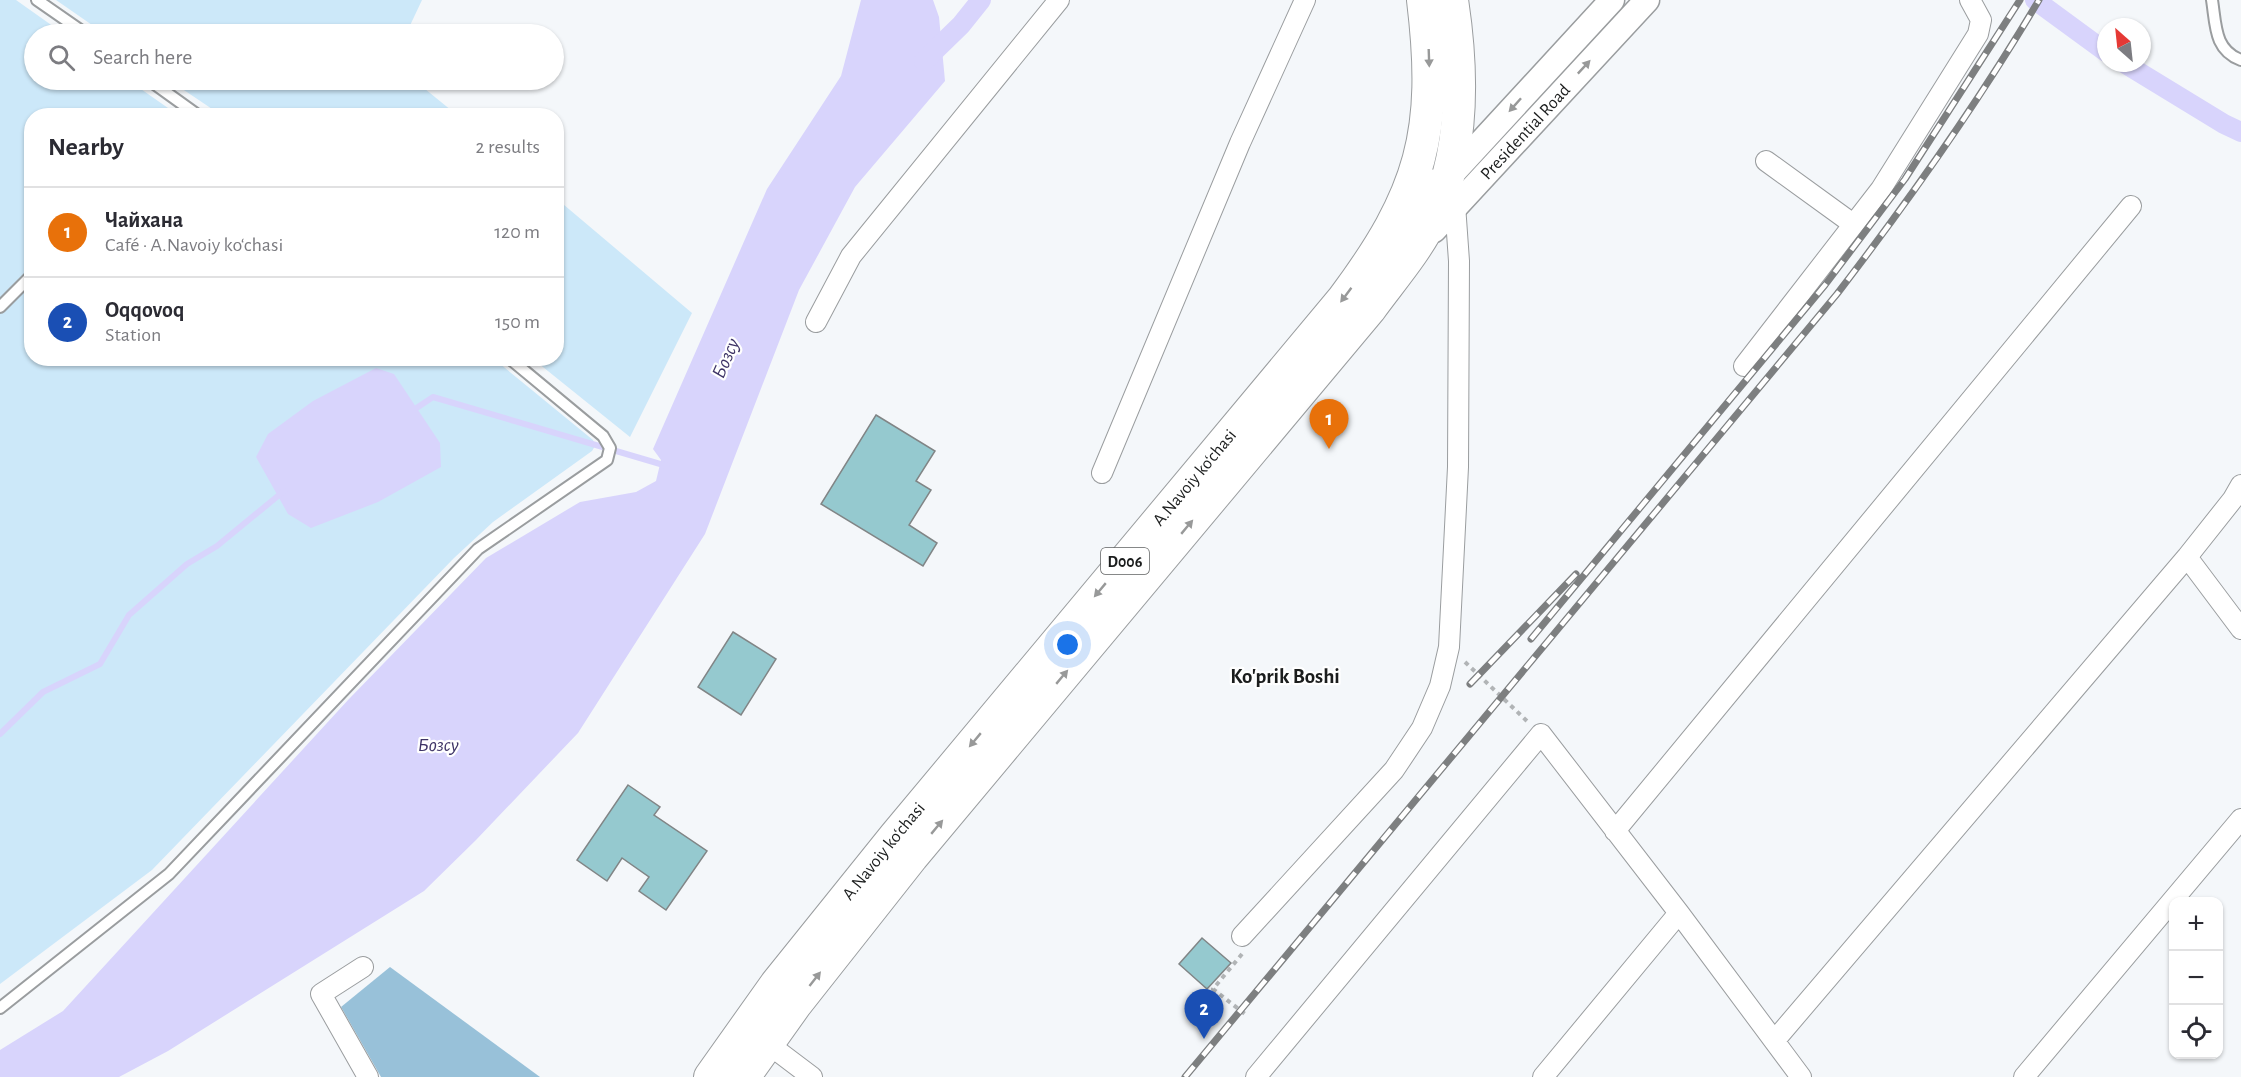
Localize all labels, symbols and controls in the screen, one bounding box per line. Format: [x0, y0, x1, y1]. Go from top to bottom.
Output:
north arrow [2097, 18, 2151, 72]
search box [24, 24, 564, 90]
icon: search [45, 41, 78, 74]
text: Search here [93, 46, 192, 68]
one-way arrow [1424, 49, 1433, 68]
one-way arrow [1576, 60, 1590, 74]
street label: Presidential Road [1477, 81, 1574, 184]
one-way arrow [1509, 98, 1523, 112]
text: Nearby [48, 134, 124, 160]
text: 2 results [476, 137, 540, 157]
text: Чайхана [105, 209, 183, 231]
text: 1 [64, 222, 71, 242]
text: 120 m [494, 222, 540, 242]
text: Café · A.Navoiy ko‘chasi [105, 235, 283, 255]
one-way arrow [1340, 288, 1352, 303]
text: Oqqovoq [105, 299, 184, 321]
text: 2 [63, 312, 72, 332]
text: 150 m [495, 312, 540, 332]
text: Station [105, 325, 161, 345]
water label: Бозсу [708, 335, 743, 381]
pin: 1 [1310, 400, 1348, 449]
street label: A.Navoiy ko‘chasi [1150, 426, 1240, 530]
one-way arrow [1181, 519, 1194, 535]
road number: D006 [1101, 548, 1149, 574]
one-way arrow [1094, 583, 1107, 598]
your location [1053, 630, 1082, 659]
district label: Ko'prik Boshi [1230, 666, 1340, 687]
one-way arrow [1056, 669, 1069, 685]
one-way arrow [969, 732, 982, 747]
water label: Бозсу [417, 735, 459, 755]
street label: A.Navoiy ko‘chasi [839, 800, 929, 904]
one-way arrow [931, 819, 944, 835]
map controls [2169, 897, 2223, 1059]
button: + [2169, 897, 2223, 951]
button: − [2169, 951, 2223, 1005]
one-way arrow [809, 971, 821, 986]
pin: 2 [1184, 990, 1224, 1039]
button: locate [2169, 1005, 2223, 1059]

